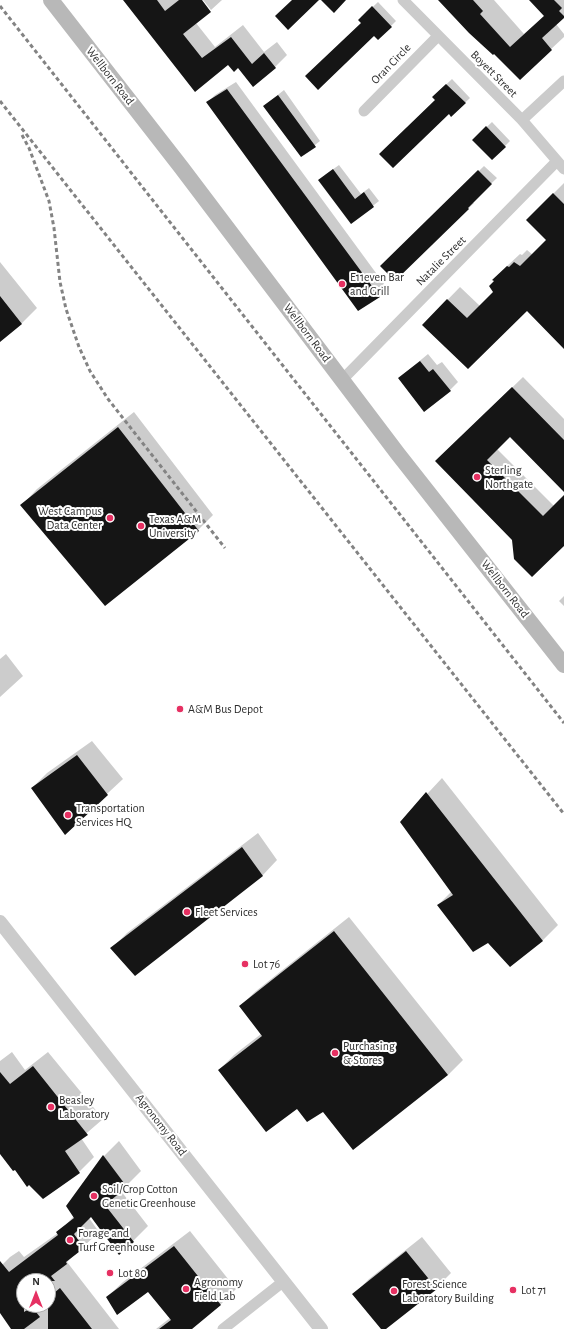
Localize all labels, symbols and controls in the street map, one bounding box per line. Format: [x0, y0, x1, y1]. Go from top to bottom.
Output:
street label: Oran Circle [368, 41, 414, 87]
street label: Wellborn Road [83, 44, 137, 108]
street label: Boyett Street [468, 48, 520, 100]
street label: Natalie Street [413, 233, 469, 289]
place label: E11even Bar and Grill [350, 270, 404, 298]
marker: E11even Bar and Grill [337, 279, 347, 289]
street label: Wellborn Road [280, 301, 334, 365]
place label: Sterling Northgate [485, 463, 533, 491]
marker: Sterling Northgate [472, 472, 482, 482]
place label: West Campus Data Center [38, 504, 102, 532]
place label: Texas A&M University [149, 512, 201, 540]
marker: West Campus Data Center [105, 513, 115, 523]
marker: Texas A&M University [136, 521, 146, 531]
street label: Wellborn Road [478, 557, 532, 621]
place label: A&M Bus Depot [188, 702, 263, 716]
marker: A&M Bus Depot [175, 704, 185, 714]
place label: Transportation Services HQ [76, 801, 145, 829]
marker: Transportation Services HQ [63, 810, 73, 820]
place label: Fleet Services [195, 905, 258, 919]
marker: Fleet Services [182, 907, 192, 917]
place label: Lot 76 [253, 957, 280, 971]
marker: Lot 76 [240, 959, 250, 969]
place label: Purchasing & Stores [343, 1039, 395, 1067]
marker: Purchasing & Stores [330, 1048, 340, 1058]
street label: Agronomy Road [132, 1091, 190, 1159]
place label: Beasley Laboratory [59, 1093, 109, 1121]
marker: Beasley Laboratory [46, 1102, 56, 1112]
place label: Soil/Crop Cotton Genetic Greenhouse [102, 1182, 196, 1210]
marker: Soil/Crop Cotton Genetic Greenhouse [89, 1191, 99, 1201]
place label: Forage and Turf Greenhouse [78, 1226, 155, 1254]
marker: Forage and Turf Greenhouse [65, 1235, 75, 1245]
place label: Lot 80 [118, 1266, 147, 1280]
marker: Lot 80 [105, 1268, 115, 1278]
north arrow [16, 1273, 56, 1313]
place label: Agronomy Field Lab [194, 1275, 243, 1303]
text: N [32, 1276, 40, 1287]
place label: Forest Science Laboratory Building [402, 1277, 494, 1305]
place label: Lot 71 [521, 1283, 547, 1297]
marker: Agronomy Field Lab [181, 1284, 191, 1294]
marker: Lot 71 [508, 1285, 518, 1295]
marker: Forest Science Laboratory Building [389, 1286, 399, 1296]

